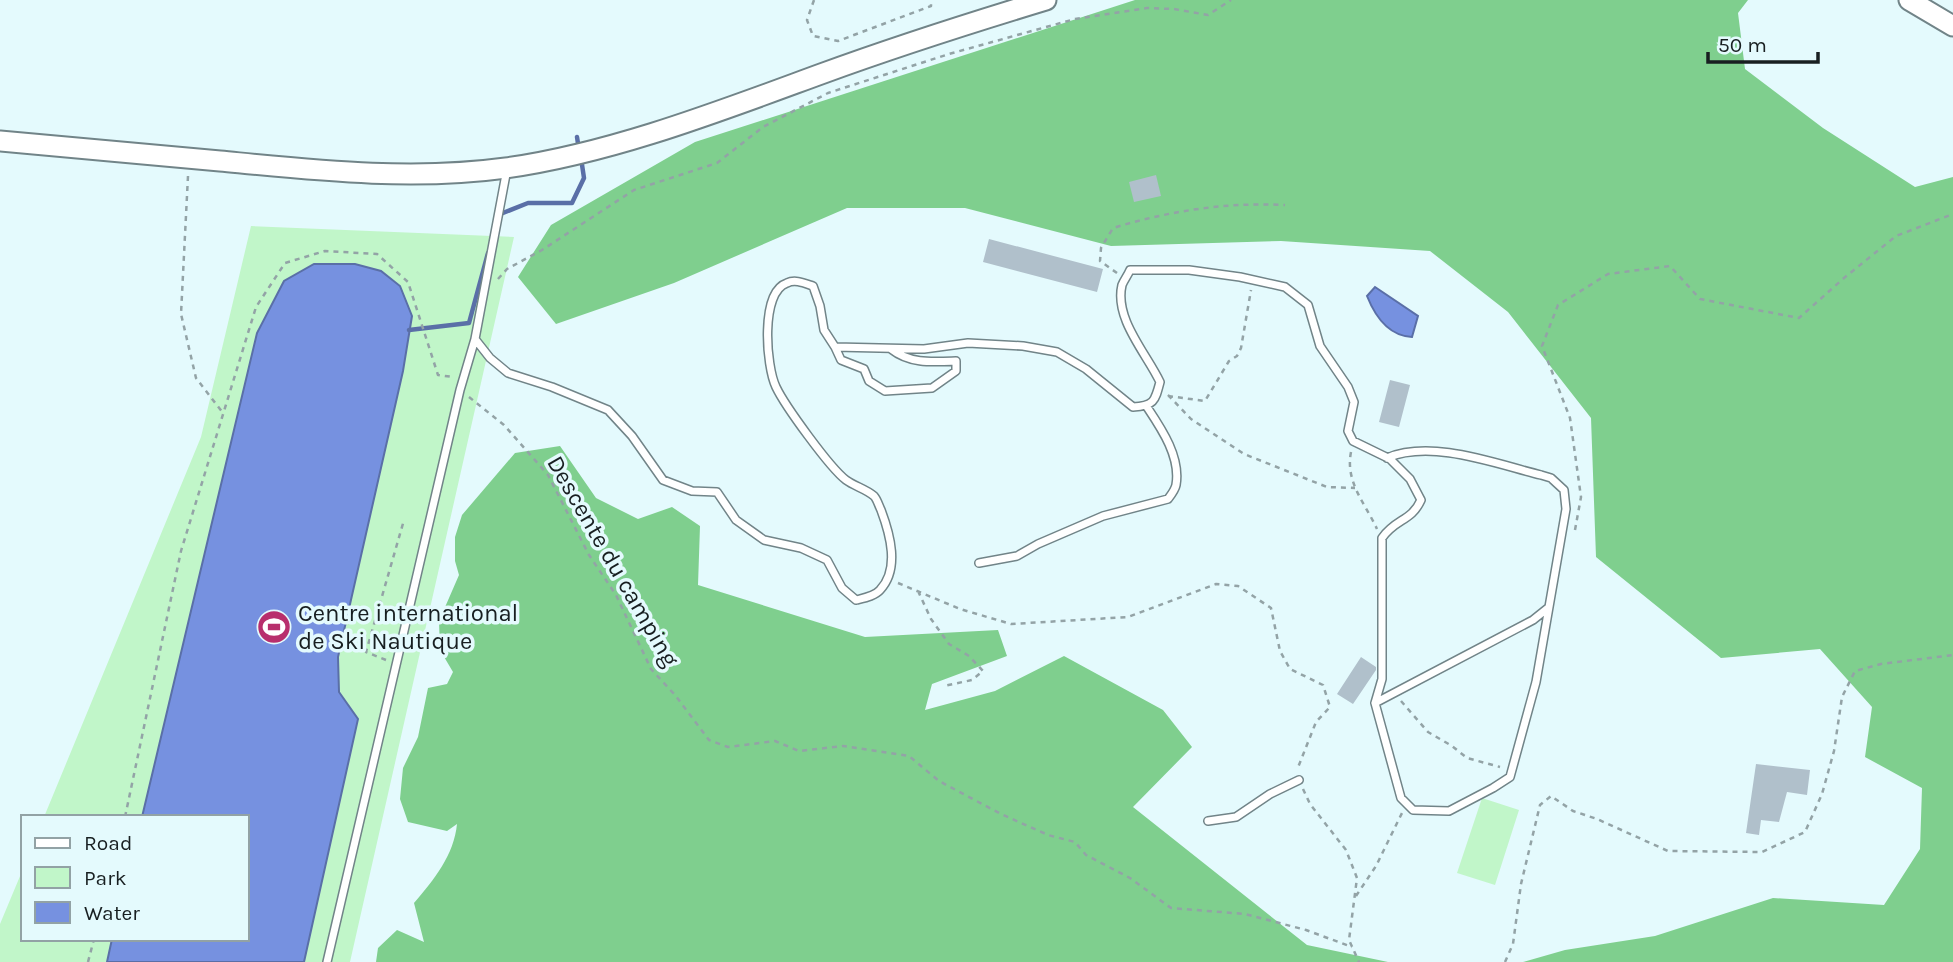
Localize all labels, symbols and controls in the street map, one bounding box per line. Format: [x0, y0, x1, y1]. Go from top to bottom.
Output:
scale bar [1708, 21, 1818, 65]
text: 50 m [1718, 33, 1767, 57]
street label: Descente du camping [541, 451, 685, 672]
place label: Centre international de Ski Nautique [298, 599, 518, 655]
sports icon: Centre international de Ski Nautique [255, 608, 293, 646]
legend [21, 815, 248, 941]
text: Road [84, 831, 132, 855]
text: Park [84, 866, 127, 890]
text: Water [84, 901, 140, 925]

